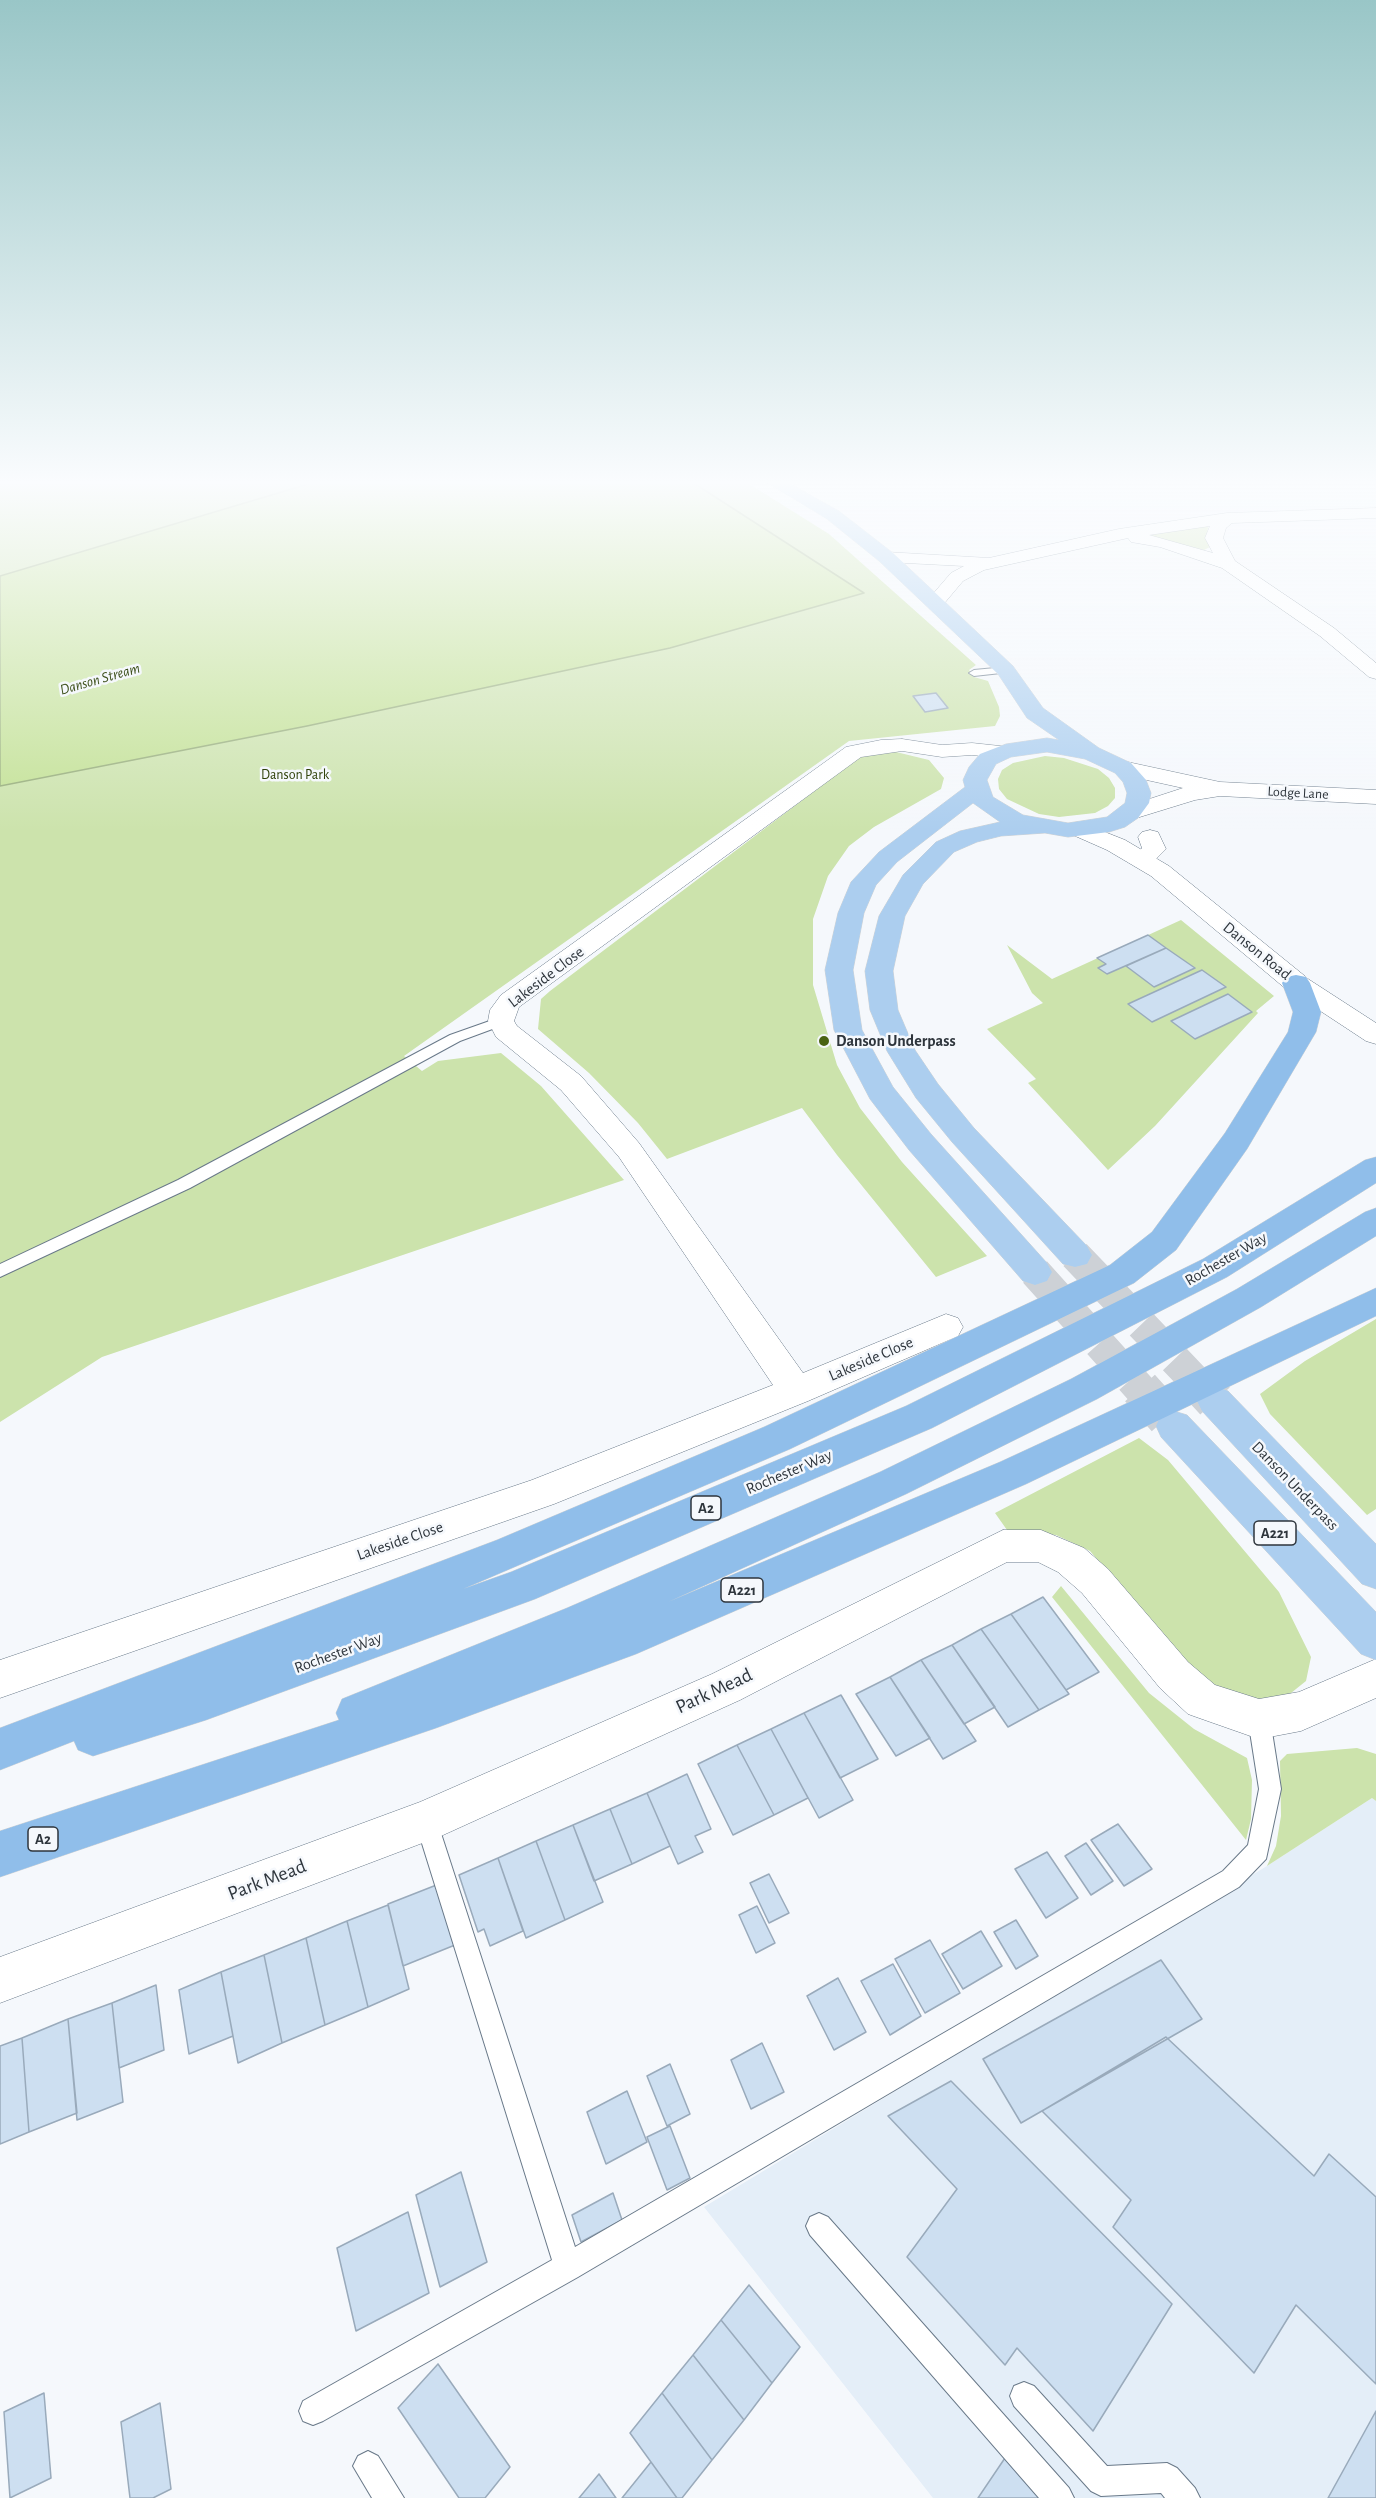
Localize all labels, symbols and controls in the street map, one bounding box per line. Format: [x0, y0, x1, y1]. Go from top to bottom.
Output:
water label: Danson Stream [58, 659, 142, 699]
park label: Danson Park [261, 767, 329, 783]
street label: Lodge Lane [1267, 783, 1329, 803]
street label: Danson Road [1219, 918, 1295, 984]
street label: Lakeside Close [504, 942, 588, 1012]
place label: Danson Underpass [836, 1031, 956, 1051]
marker: Danson Underpass [817, 1034, 831, 1048]
street label: Rochester Way [1182, 1228, 1270, 1290]
street label: Lakeside Close [826, 1333, 916, 1385]
street label: Danson Underpass [1248, 1437, 1342, 1535]
street label: Rochester Way [743, 1445, 835, 1499]
road number: A2 [691, 1496, 721, 1520]
street label: Lakeside Close [354, 1517, 446, 1565]
road number: A221 [1254, 1521, 1296, 1545]
road number: A221 [721, 1578, 763, 1602]
street label: Rochester Way [292, 1628, 384, 1678]
street label: Park Mead [672, 1663, 756, 1719]
road number: A2 [28, 1827, 58, 1851]
street label: Park Mead [224, 1854, 310, 1906]

